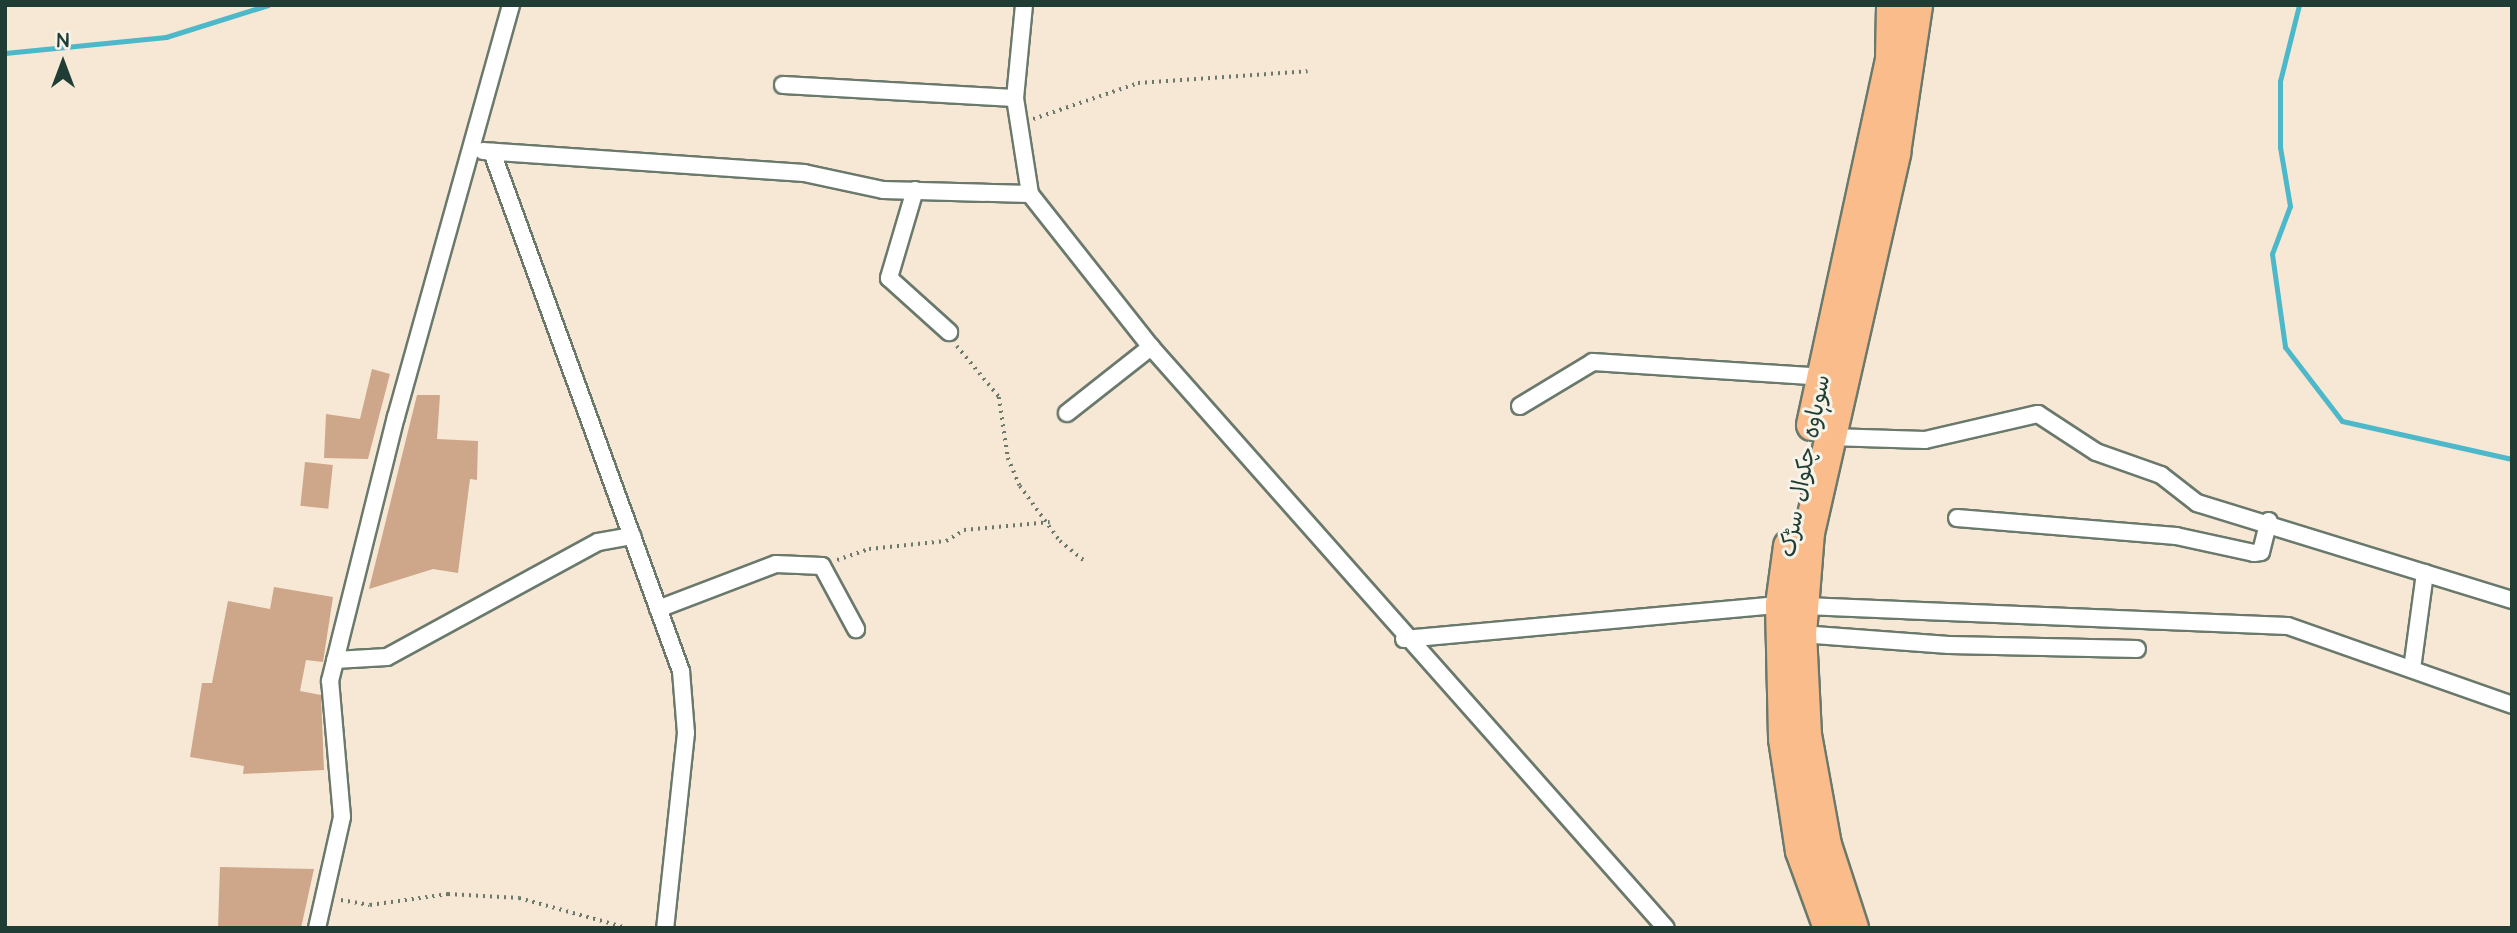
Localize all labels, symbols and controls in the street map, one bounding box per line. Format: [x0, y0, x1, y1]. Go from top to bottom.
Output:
north arrow [28, 28, 98, 98]
text: N [57, 28, 69, 55]
street label: سوہاوہ چکوال سڑک [1774, 372, 1836, 560]

